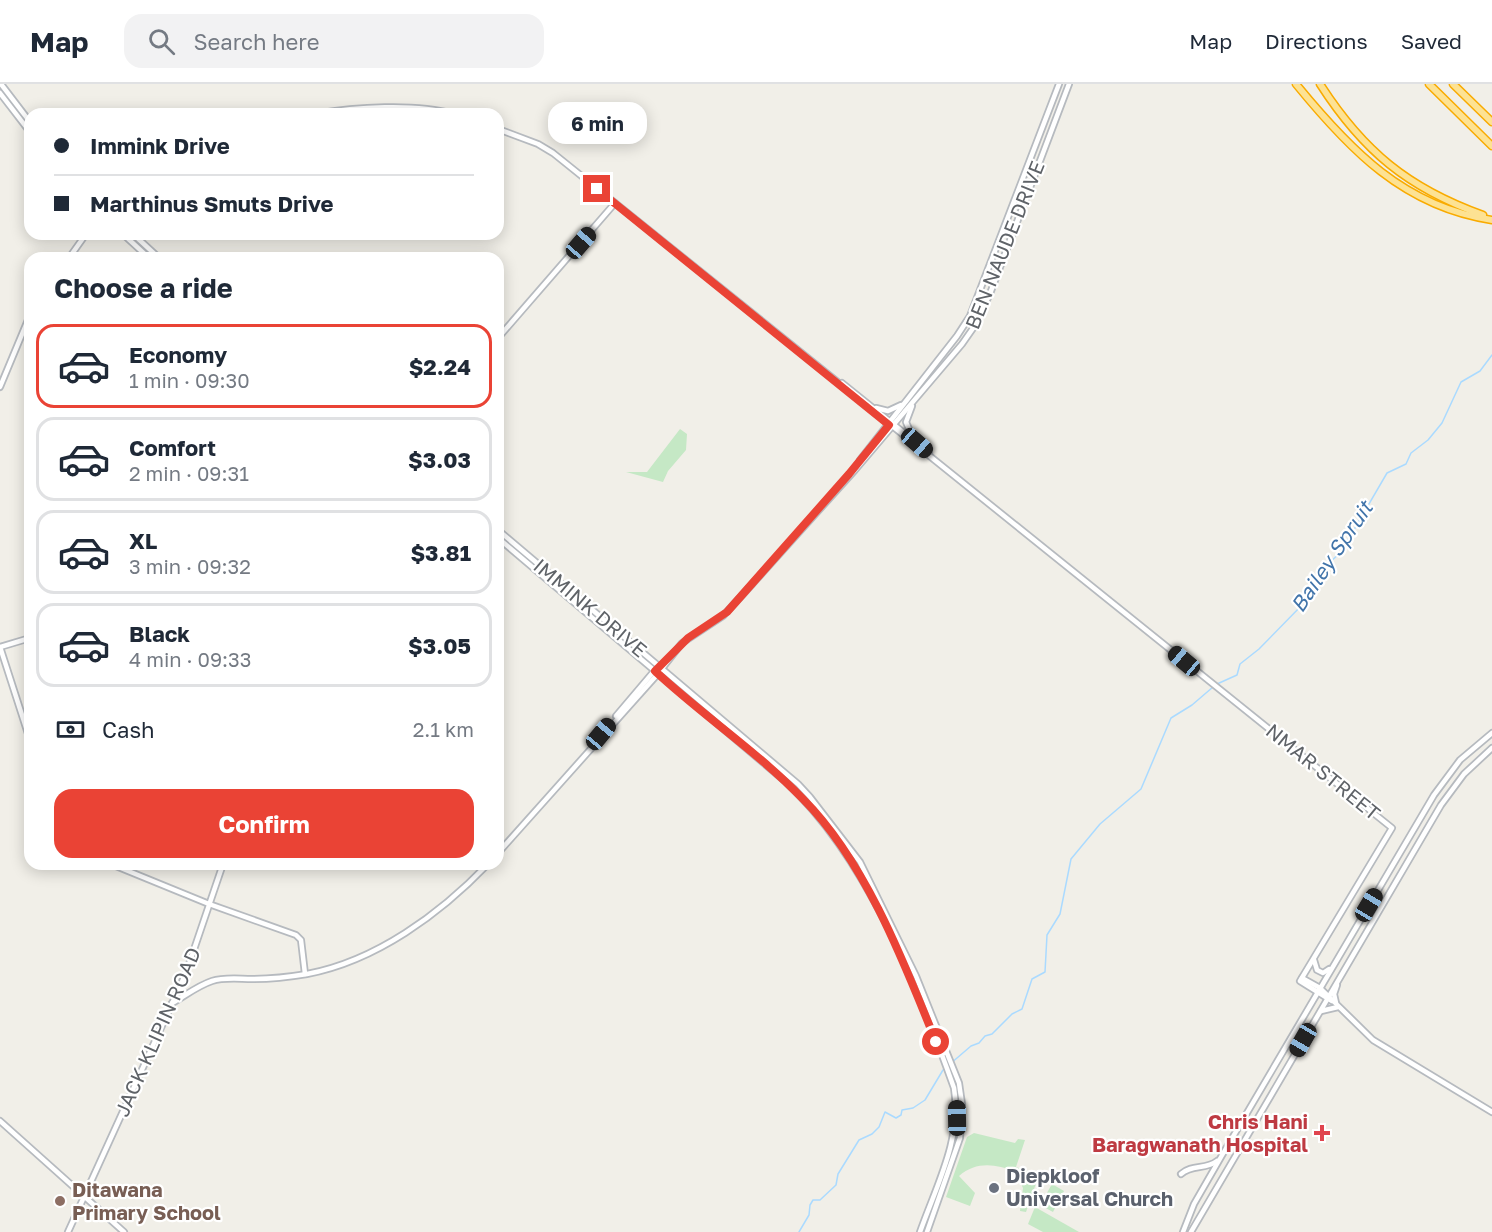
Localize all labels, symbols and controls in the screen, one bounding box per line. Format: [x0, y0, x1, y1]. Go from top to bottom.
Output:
search box [124, 14, 544, 68]
text: Map [30, 25, 88, 58]
icon: search [145, 25, 178, 58]
text: Search here [193, 28, 319, 55]
text: Map [1189, 28, 1232, 54]
text: Directions [1265, 28, 1368, 54]
text: Saved [1401, 28, 1462, 54]
callout: 6 min [548, 102, 646, 144]
text: 6 min [571, 111, 624, 135]
text: Immink Drive [90, 132, 230, 159]
street label: BEN NAUDE DRIVE [959, 157, 1049, 332]
route end [583, 175, 610, 202]
text: Marthinus Smuts Drive [90, 190, 334, 217]
car [562, 224, 600, 262]
text: Choose a ride [54, 272, 233, 304]
icon: car [57, 339, 111, 393]
text: Economy [129, 341, 227, 368]
text: $2.24 [409, 353, 471, 380]
text: 1 min · 09:30 [129, 368, 250, 392]
car [898, 424, 936, 462]
icon: car [57, 432, 111, 486]
text: Comfort [129, 434, 216, 461]
text: $3.03 [408, 446, 471, 473]
text: 2 min · 09:31 [129, 461, 249, 485]
water label: Bailey Spruit [1285, 494, 1379, 617]
icon: car [57, 525, 111, 579]
text: XL [129, 527, 157, 554]
text: $3.81 [410, 539, 471, 566]
street label: IMMINK DRIVE [529, 553, 652, 662]
text: 3 min · 09:32 [129, 554, 251, 578]
icon: car [57, 618, 111, 672]
text: Black [129, 620, 190, 647]
text: $3.05 [408, 632, 471, 659]
car [1164, 643, 1204, 679]
text: 4 min · 09:33 [129, 647, 251, 671]
icon: cash [54, 713, 87, 746]
car [583, 714, 619, 754]
text: Cash [102, 716, 155, 743]
text: 2.1 km [413, 717, 474, 741]
street label: NMAR STREET [1262, 718, 1386, 825]
button: Confirm [54, 789, 474, 858]
car [1352, 885, 1386, 925]
street label: JACK KLIPIN ROAD [109, 943, 205, 1120]
car [1286, 1020, 1320, 1060]
route start [922, 1028, 949, 1055]
car [948, 1100, 966, 1136]
place label: Chris Hani Baragwanath Hospital [1092, 1109, 1308, 1156]
marker: Chris Hani Baragwanath Hospital [1313, 1124, 1331, 1142]
place label: Diepkloof Universal Church [1006, 1163, 1173, 1210]
place label: Ditawana Primary School [72, 1177, 221, 1224]
marker: Diepkloof Universal Church [987, 1181, 1001, 1195]
marker: Ditawana Primary School [53, 1194, 67, 1208]

